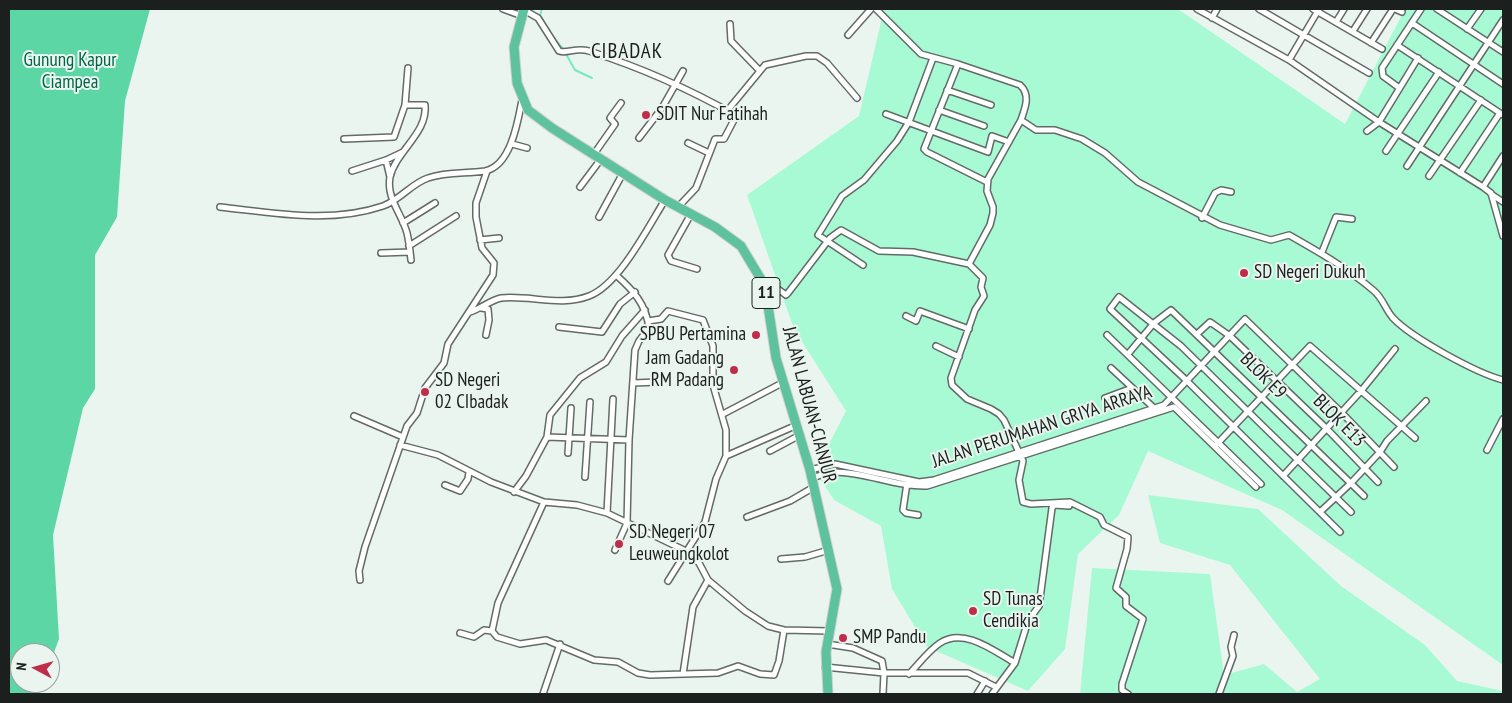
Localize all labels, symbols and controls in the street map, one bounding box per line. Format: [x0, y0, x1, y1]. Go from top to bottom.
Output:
district label: CIBADAK [590, 39, 664, 65]
park label: Gunung Kapur Ciampea [23, 50, 117, 94]
place label: SDIT Nur Fatihah [656, 104, 768, 126]
marker: SDIT Nur Fatihah [640, 109, 652, 121]
place label: SD Negeri Dukuh [1254, 262, 1366, 284]
marker: SD Negeri Dukuh [1238, 267, 1250, 279]
road number: 11 [752, 278, 780, 308]
place label: SPBU Pertamina [640, 324, 746, 346]
street label: JALAN LABUAN-CIANJUR [777, 324, 841, 486]
marker: SPBU Pertamina [750, 329, 762, 341]
place label: Jam Gadang RM Padang [646, 348, 724, 392]
street label: BLOK E9 [1235, 348, 1291, 404]
marker: Jam Gadang RM Padang [728, 364, 740, 376]
place label: SD Negeri 02 CIbadak [435, 370, 508, 414]
street label: JALAN PERUMAHAN GRIYA ARRAYA [929, 381, 1155, 473]
marker: SD Negeri 02 CIbadak [419, 386, 431, 398]
street label: BLOK E13 [1308, 390, 1370, 452]
place label: SD Negeri 07 Leuweungkolot [629, 522, 729, 566]
marker: SD Negeri 07 Leuweungkolot [613, 538, 625, 550]
place label: SD Tunas Cendikia [983, 589, 1043, 633]
marker: SD Tunas Cendikia [967, 605, 979, 617]
place label: SMP Pandu [853, 627, 926, 649]
marker: SMP Pandu [837, 632, 849, 644]
north arrow [10, 643, 60, 693]
text: N [12, 662, 30, 671]

